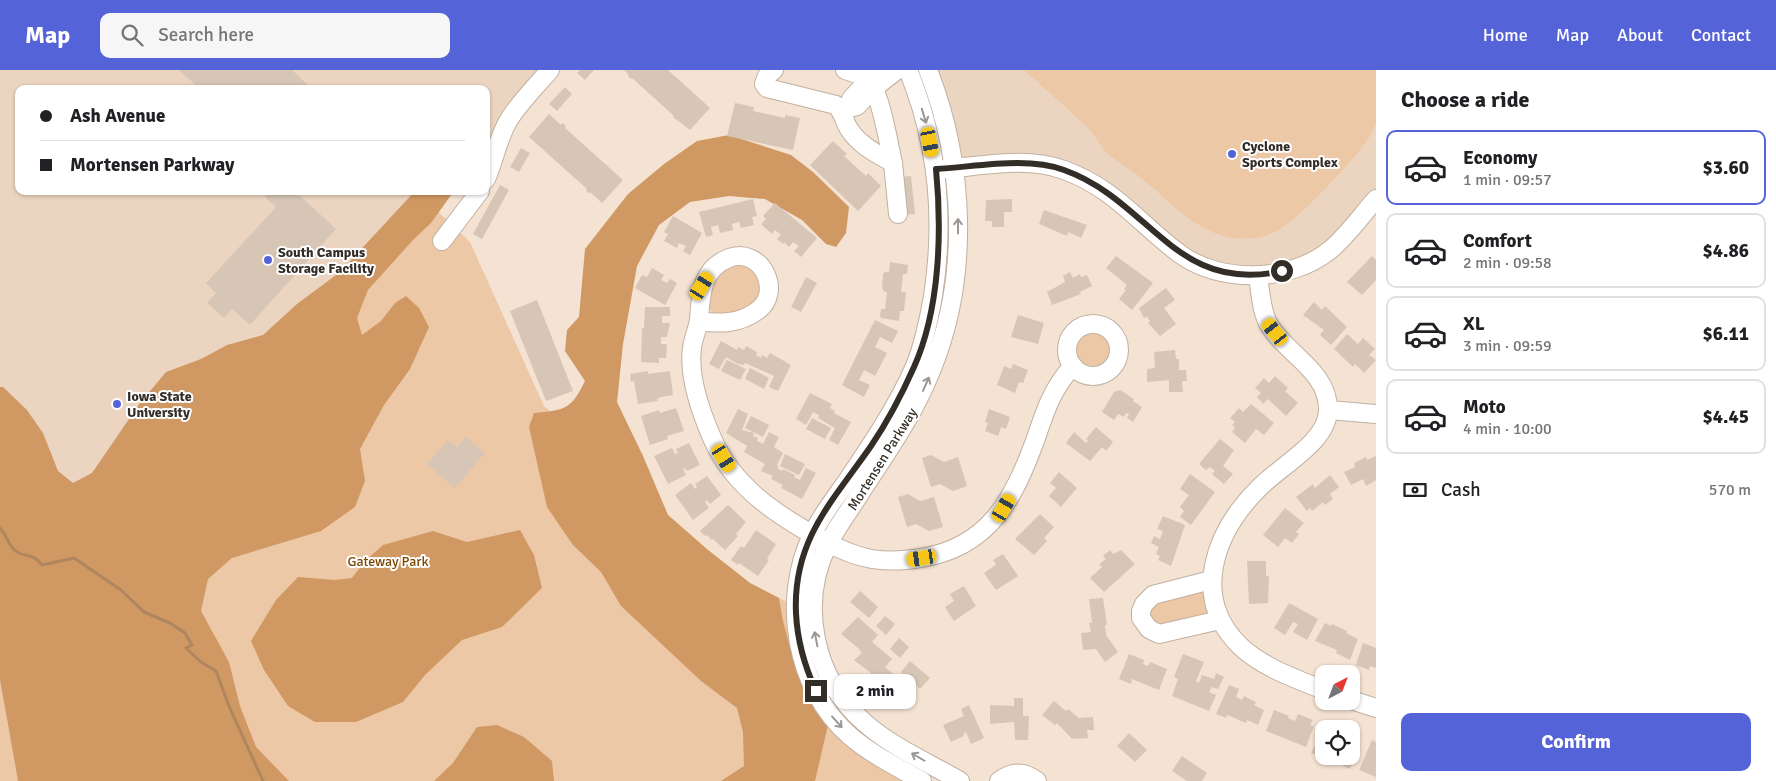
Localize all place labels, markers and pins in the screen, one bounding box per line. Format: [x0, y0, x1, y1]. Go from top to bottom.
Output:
place label: Cyclone Sports Complex [1242, 138, 1338, 171]
marker: Cyclone Sports Complex [1226, 148, 1238, 160]
place label: South Campus Storage Facility [278, 244, 374, 277]
marker: South Campus Storage Facility [262, 254, 274, 266]
place label: Iowa State University [127, 388, 192, 421]
marker: Iowa State University [111, 398, 123, 410]

